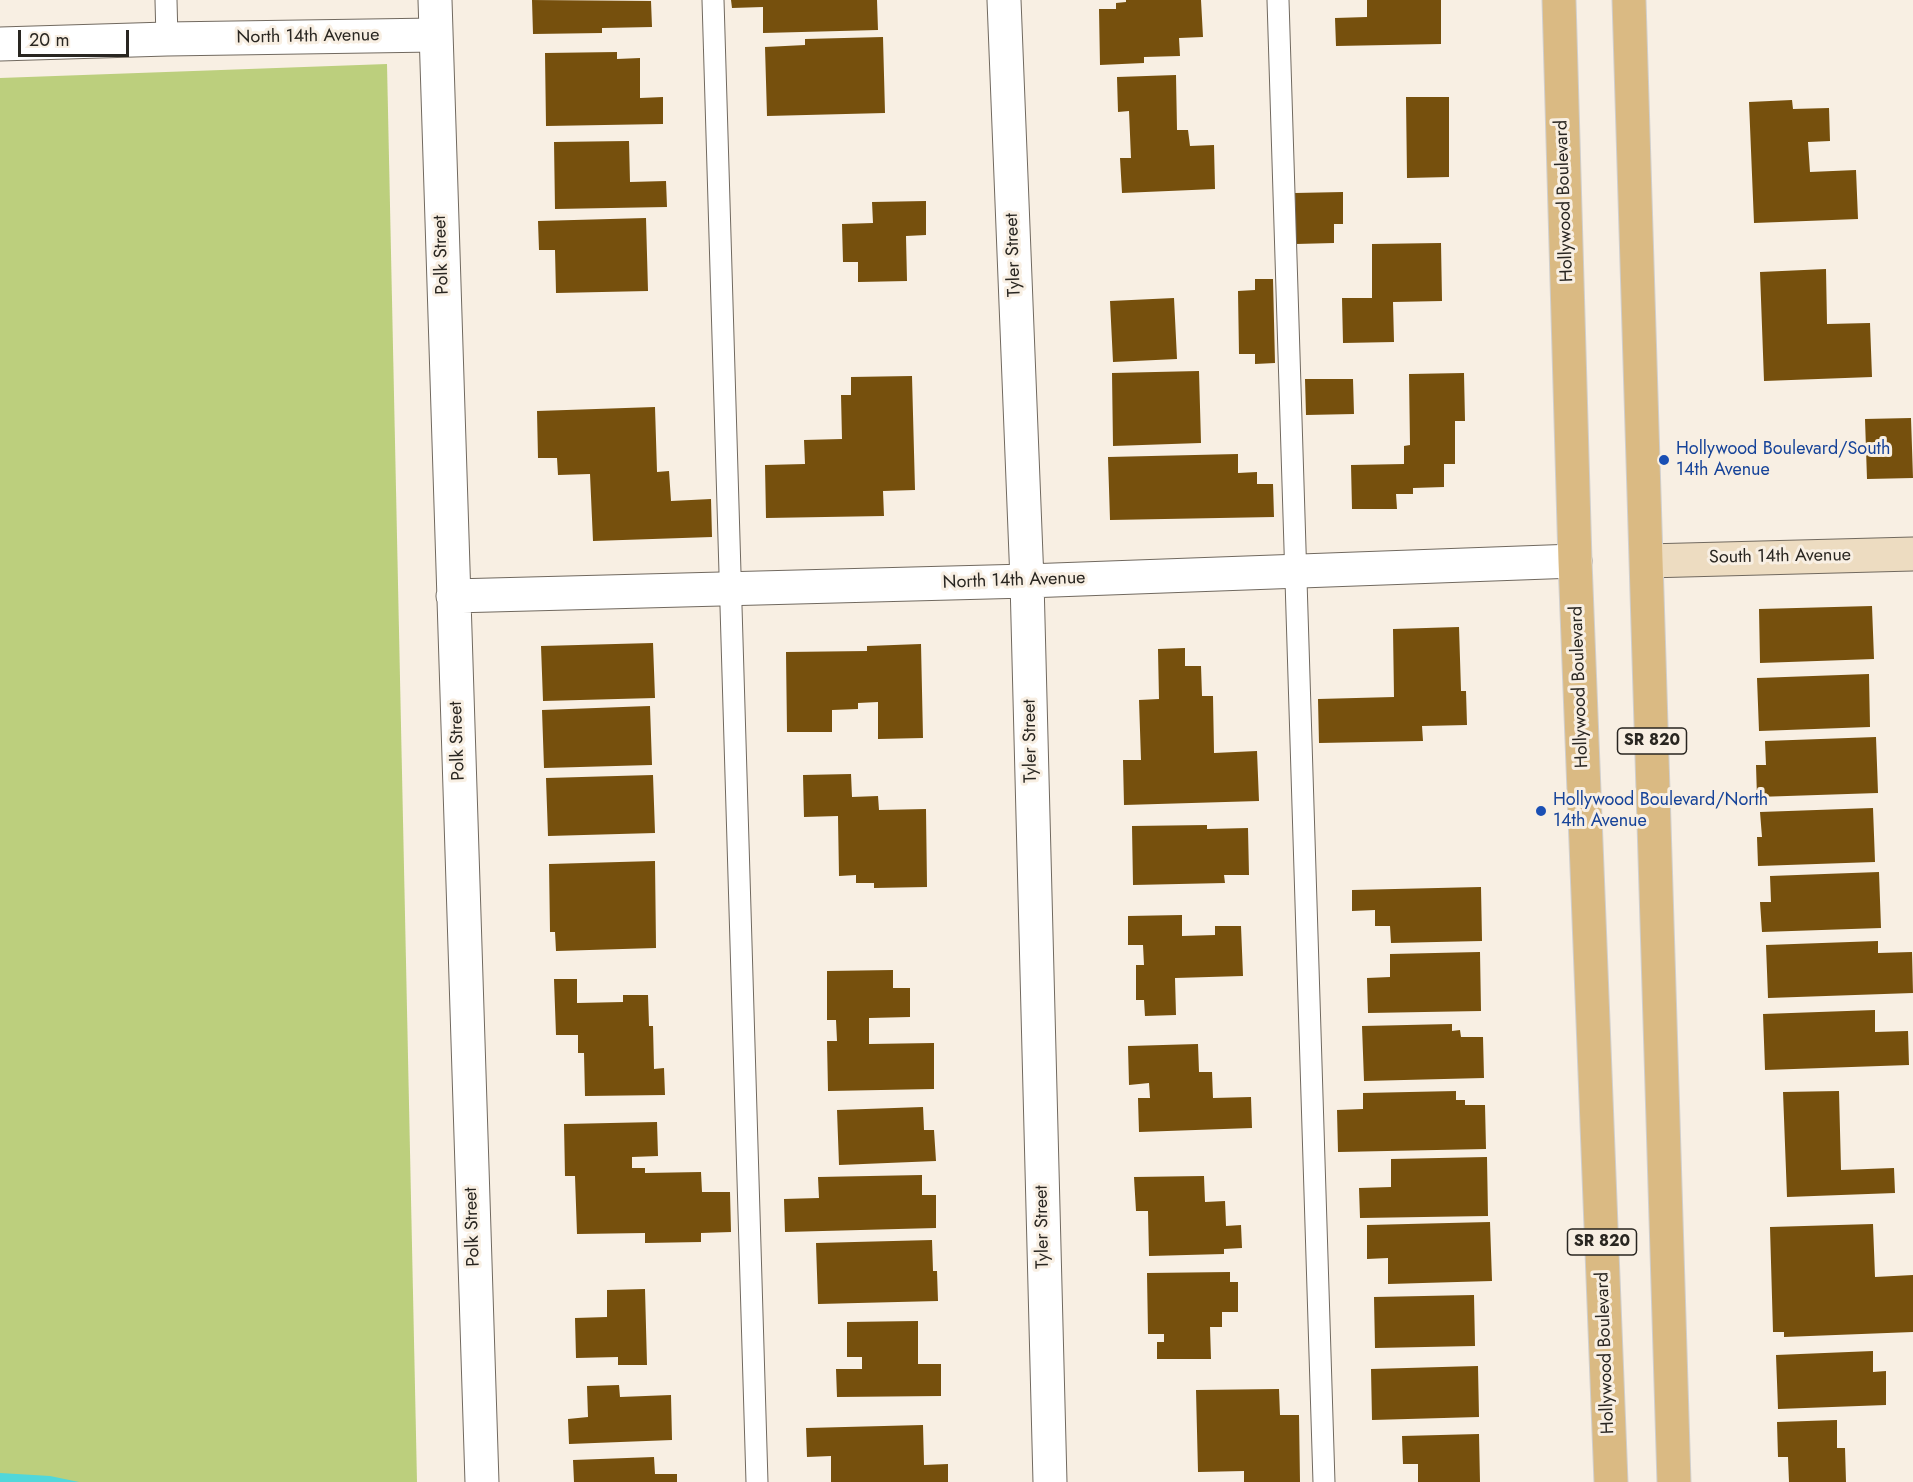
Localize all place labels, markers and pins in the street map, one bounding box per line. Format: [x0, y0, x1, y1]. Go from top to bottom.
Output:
place label: Hollywood Boulevard/South 14th Avenue [1676, 439, 1890, 482]
marker: Hollywood Boulevard/South 14th Avenue [1657, 453, 1671, 467]
place label: Hollywood Boulevard/North 14th Avenue [1553, 790, 1768, 832]
marker: Hollywood Boulevard/North 14th Avenue [1534, 804, 1548, 818]

